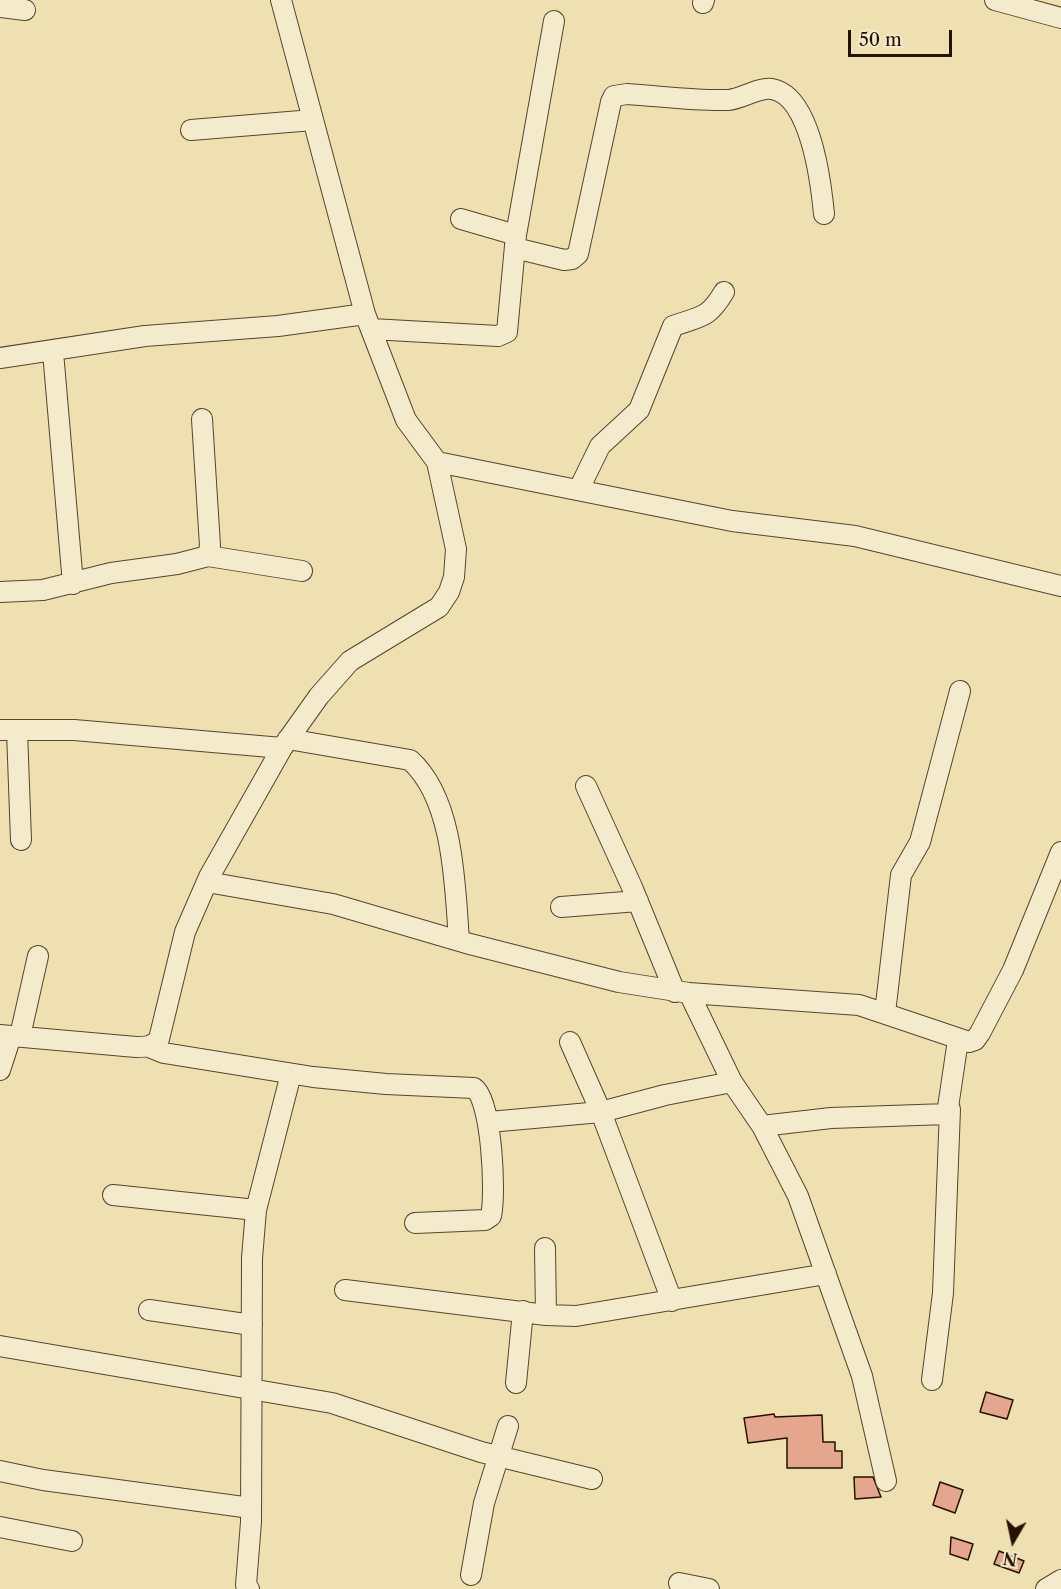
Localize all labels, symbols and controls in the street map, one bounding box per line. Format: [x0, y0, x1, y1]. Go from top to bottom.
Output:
scale bar [851, 18, 954, 56]
text: 50 m [859, 29, 902, 51]
north arrow [983, 1511, 1043, 1571]
text: N [1002, 1548, 1019, 1570]

